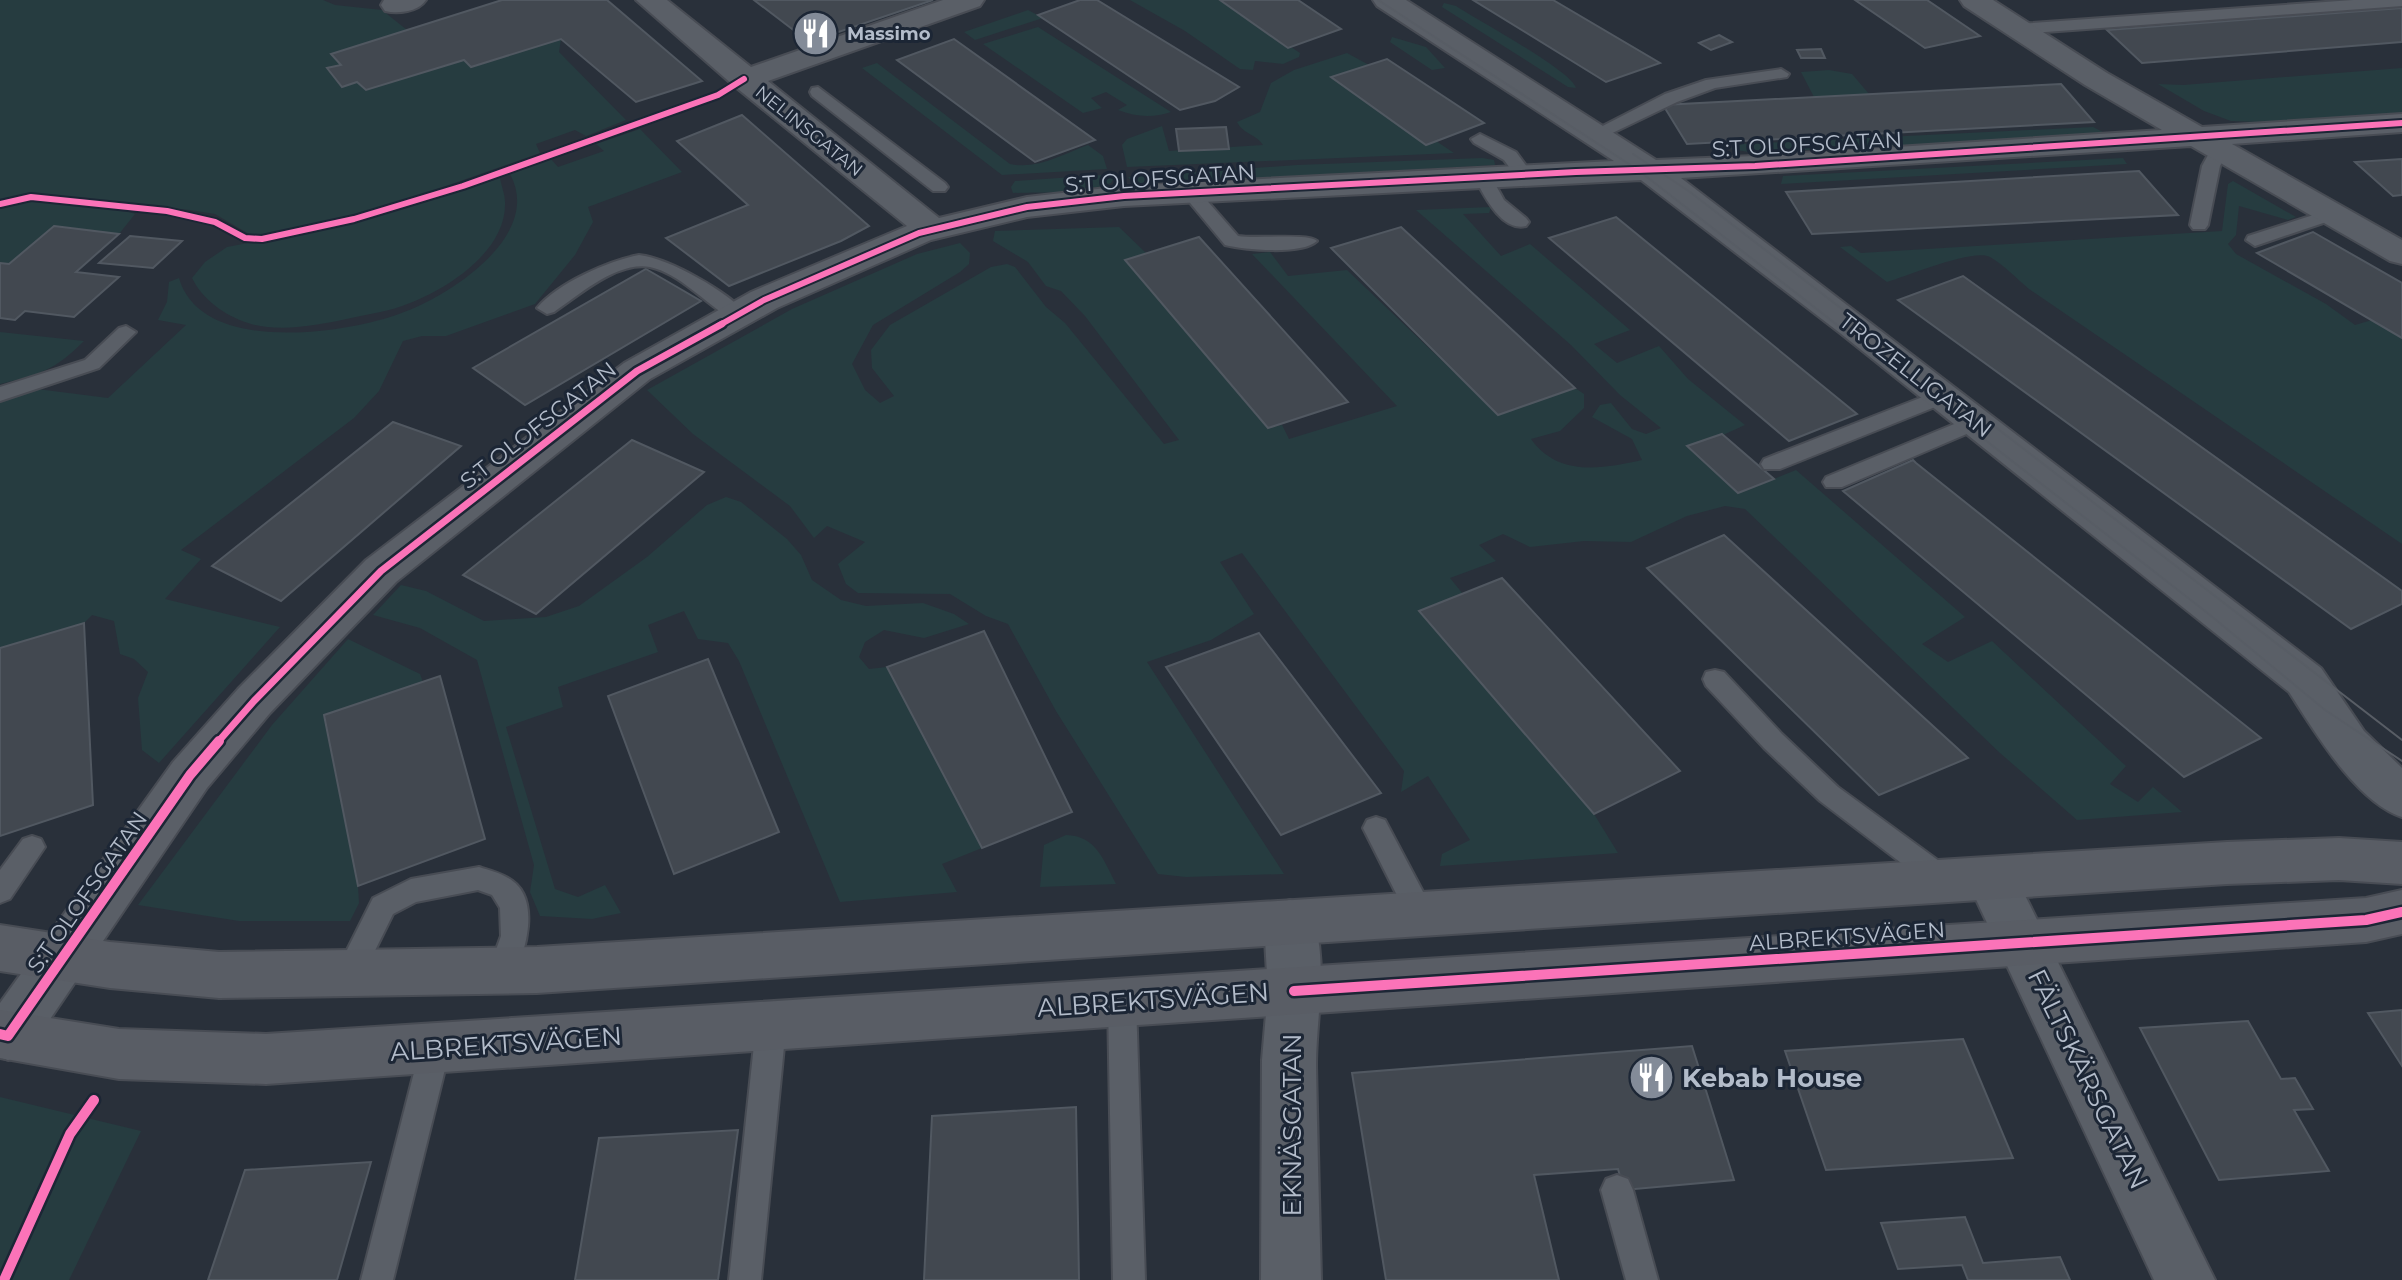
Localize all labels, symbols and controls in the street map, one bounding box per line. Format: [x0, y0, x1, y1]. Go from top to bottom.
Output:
restaurant icon: Massimo [792, 10, 840, 58]
place label: Massimo [847, 23, 931, 45]
street label: NELINSGATAN [751, 81, 867, 181]
street label: S:T OLOFSGATAN [1711, 126, 1903, 163]
street label: S:T OLOFSGATAN [1064, 158, 1256, 199]
street label: TROZELLIGATAN [1834, 308, 1997, 443]
street label: S:T OLOFSGATAN [455, 356, 622, 495]
street label: S:T OLOFSGATAN [22, 806, 153, 978]
street label: ALBREKTSVÄGEN [1748, 916, 1946, 957]
street label: FÄLTSKÄRSGATAN [2021, 964, 2155, 1194]
street label: ALBREKTSVÄGEN [1036, 976, 1270, 1024]
street label: ALBREKTSVÄGEN [389, 1020, 623, 1068]
street label: EKNÄSGATAN [1276, 1033, 1308, 1217]
restaurant icon: Kebab House [1627, 1054, 1675, 1102]
place label: Kebab House [1682, 1062, 1862, 1094]

